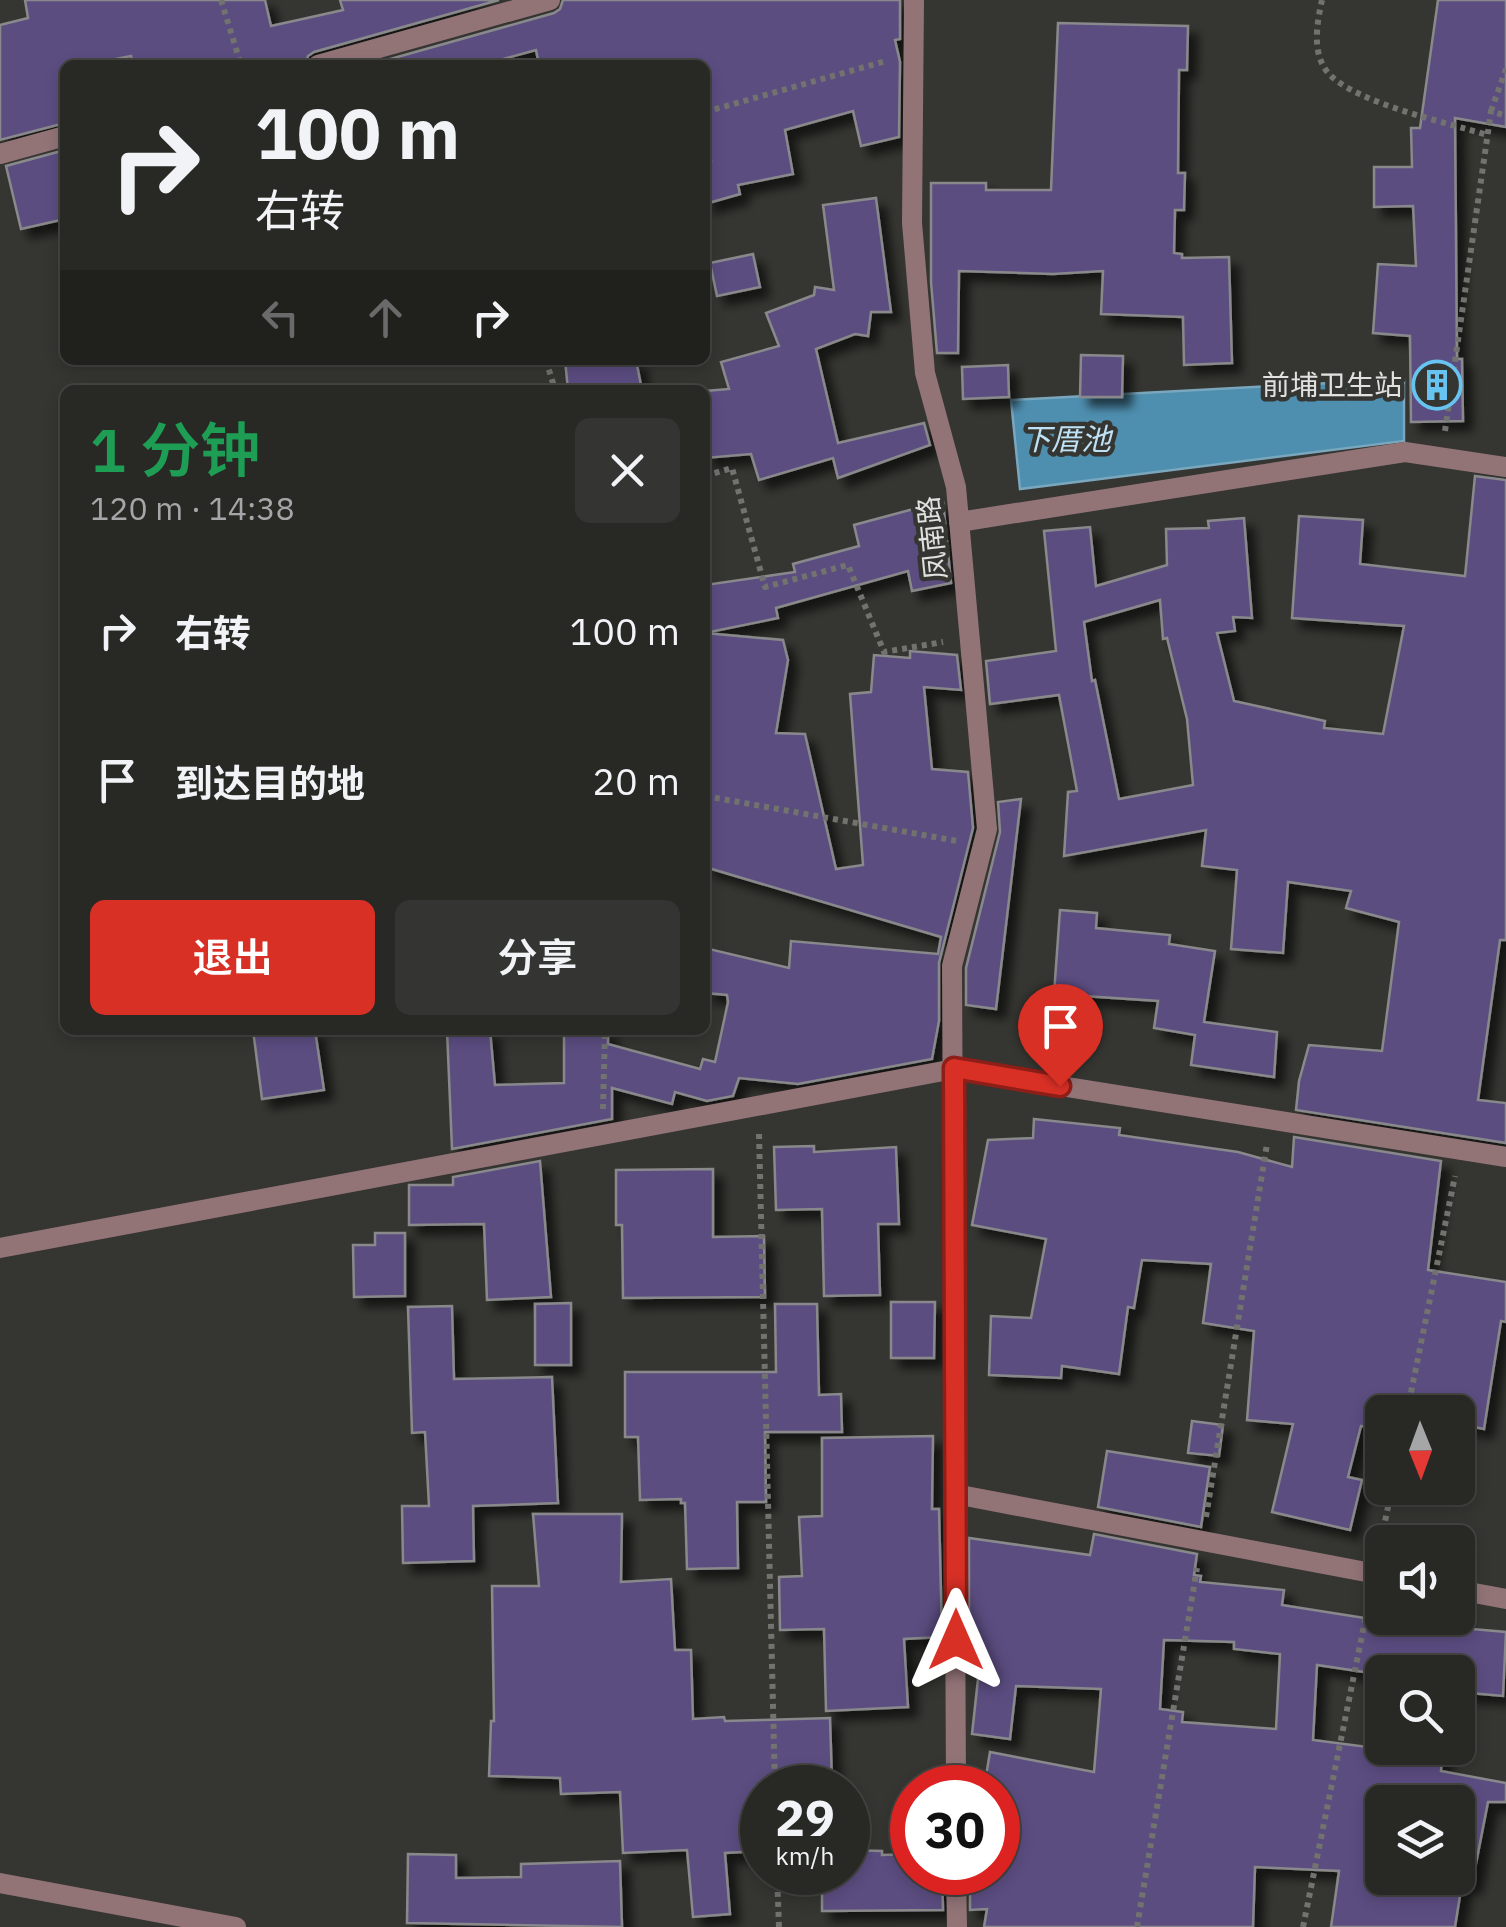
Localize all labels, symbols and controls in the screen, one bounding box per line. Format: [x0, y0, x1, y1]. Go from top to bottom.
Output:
text: 100 m [255, 87, 460, 178]
icon: right [90, 100, 220, 230]
text: 右转 [255, 181, 345, 239]
icon: left [253, 290, 308, 345]
icon: ahead [358, 290, 413, 345]
icon: right [463, 290, 518, 345]
building icon: 前埔卫生站 [1411, 359, 1463, 411]
place label: 前埔卫生站 [1262, 366, 1402, 403]
text: 1 分钟 [90, 410, 260, 489]
button: close [575, 418, 680, 523]
water label: 下厝池 [1021, 419, 1114, 458]
text: 120 m · 14:38 [90, 487, 295, 529]
street label: 凤南路 [909, 494, 954, 582]
icon: right [90, 603, 145, 658]
text: 100 m [569, 606, 680, 655]
text: 右转 [175, 608, 251, 657]
icon: arrive [90, 753, 145, 808]
text: 20 m [592, 756, 680, 805]
text: 到达目的地 [175, 758, 365, 807]
button: 退出 [90, 900, 375, 1015]
button: 分享 [395, 900, 680, 1015]
pin [1018, 984, 1103, 1087]
icon: arrive [1033, 999, 1088, 1054]
north arrow [1365, 1395, 1475, 1505]
map controls [1365, 1395, 1475, 1895]
button: sound [1365, 1525, 1475, 1635]
position arrow [904, 1588, 1008, 1692]
button: search [1365, 1655, 1475, 1765]
speed limit sign: 30 [890, 1765, 1020, 1895]
text: 29 [775, 1785, 835, 1850]
button: layers [1365, 1785, 1475, 1895]
text: km/h [776, 1839, 834, 1872]

